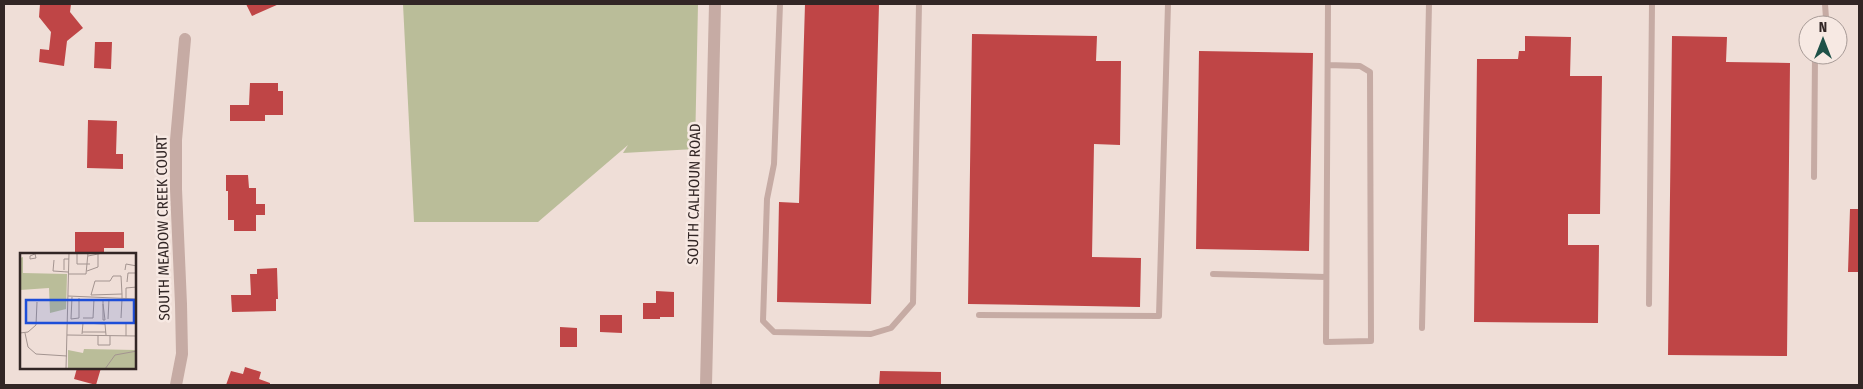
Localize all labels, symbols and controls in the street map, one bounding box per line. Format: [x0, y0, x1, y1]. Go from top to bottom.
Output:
north arrow [1798, 15, 1848, 65]
text: N [1819, 19, 1827, 36]
street label: SOUTH CALHOUN ROAD [684, 123, 704, 265]
street label: SOUTH MEADOW CREEK COURT [152, 135, 174, 321]
inset map [20, 253, 136, 369]

